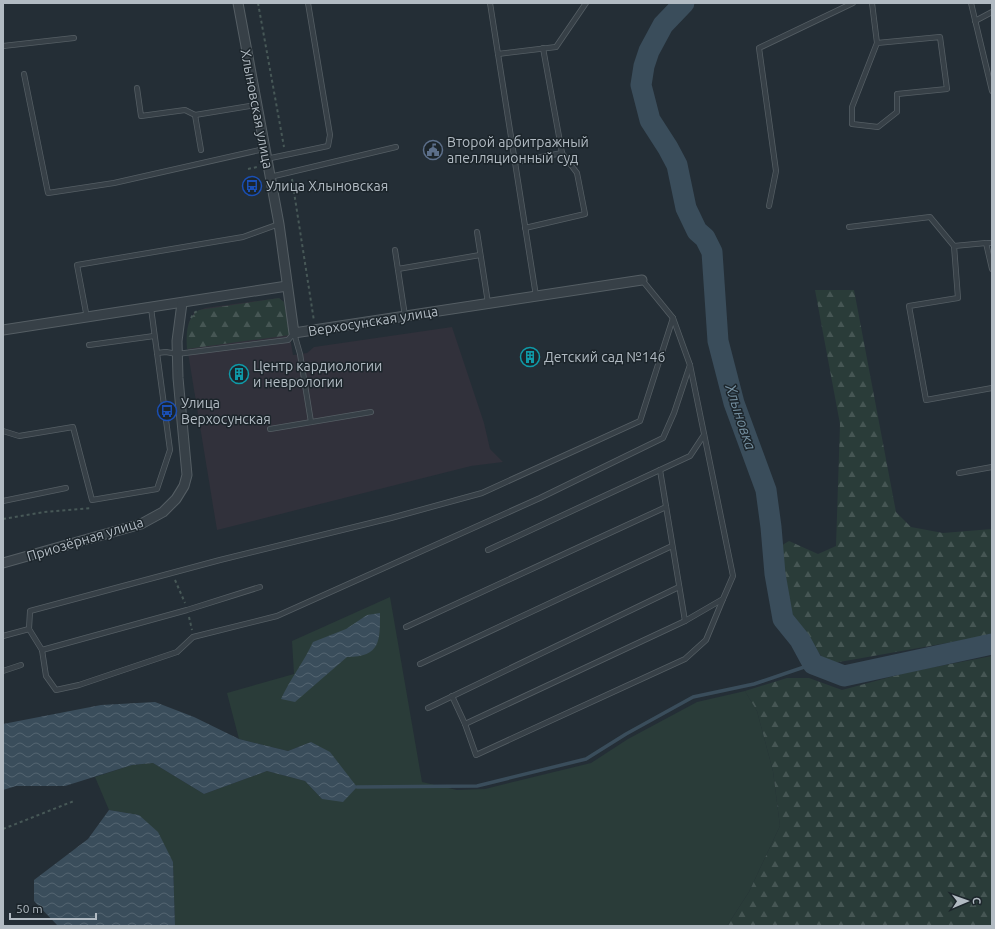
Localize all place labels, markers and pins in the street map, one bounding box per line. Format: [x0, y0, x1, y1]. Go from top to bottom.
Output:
place label: Второй арбитражный апелляционный суд [447, 134, 589, 166]
public building icon: Второй арбитражный апелляционный суд [422, 139, 444, 161]
bus stop icon: Улица Хлыновская [241, 175, 263, 197]
place label: Улица Хлыновская [266, 178, 388, 194]
building icon: Детский сад №146 [519, 346, 541, 368]
place label: Детский сад №146 [544, 349, 666, 365]
place label: Центр кардиологии и неврологии [253, 358, 382, 390]
building icon: Центр кардиологии и неврологии [228, 363, 250, 385]
place label: Улица Верхосунская [181, 395, 271, 427]
bus stop icon: Улица Верхосунская [156, 400, 178, 422]

